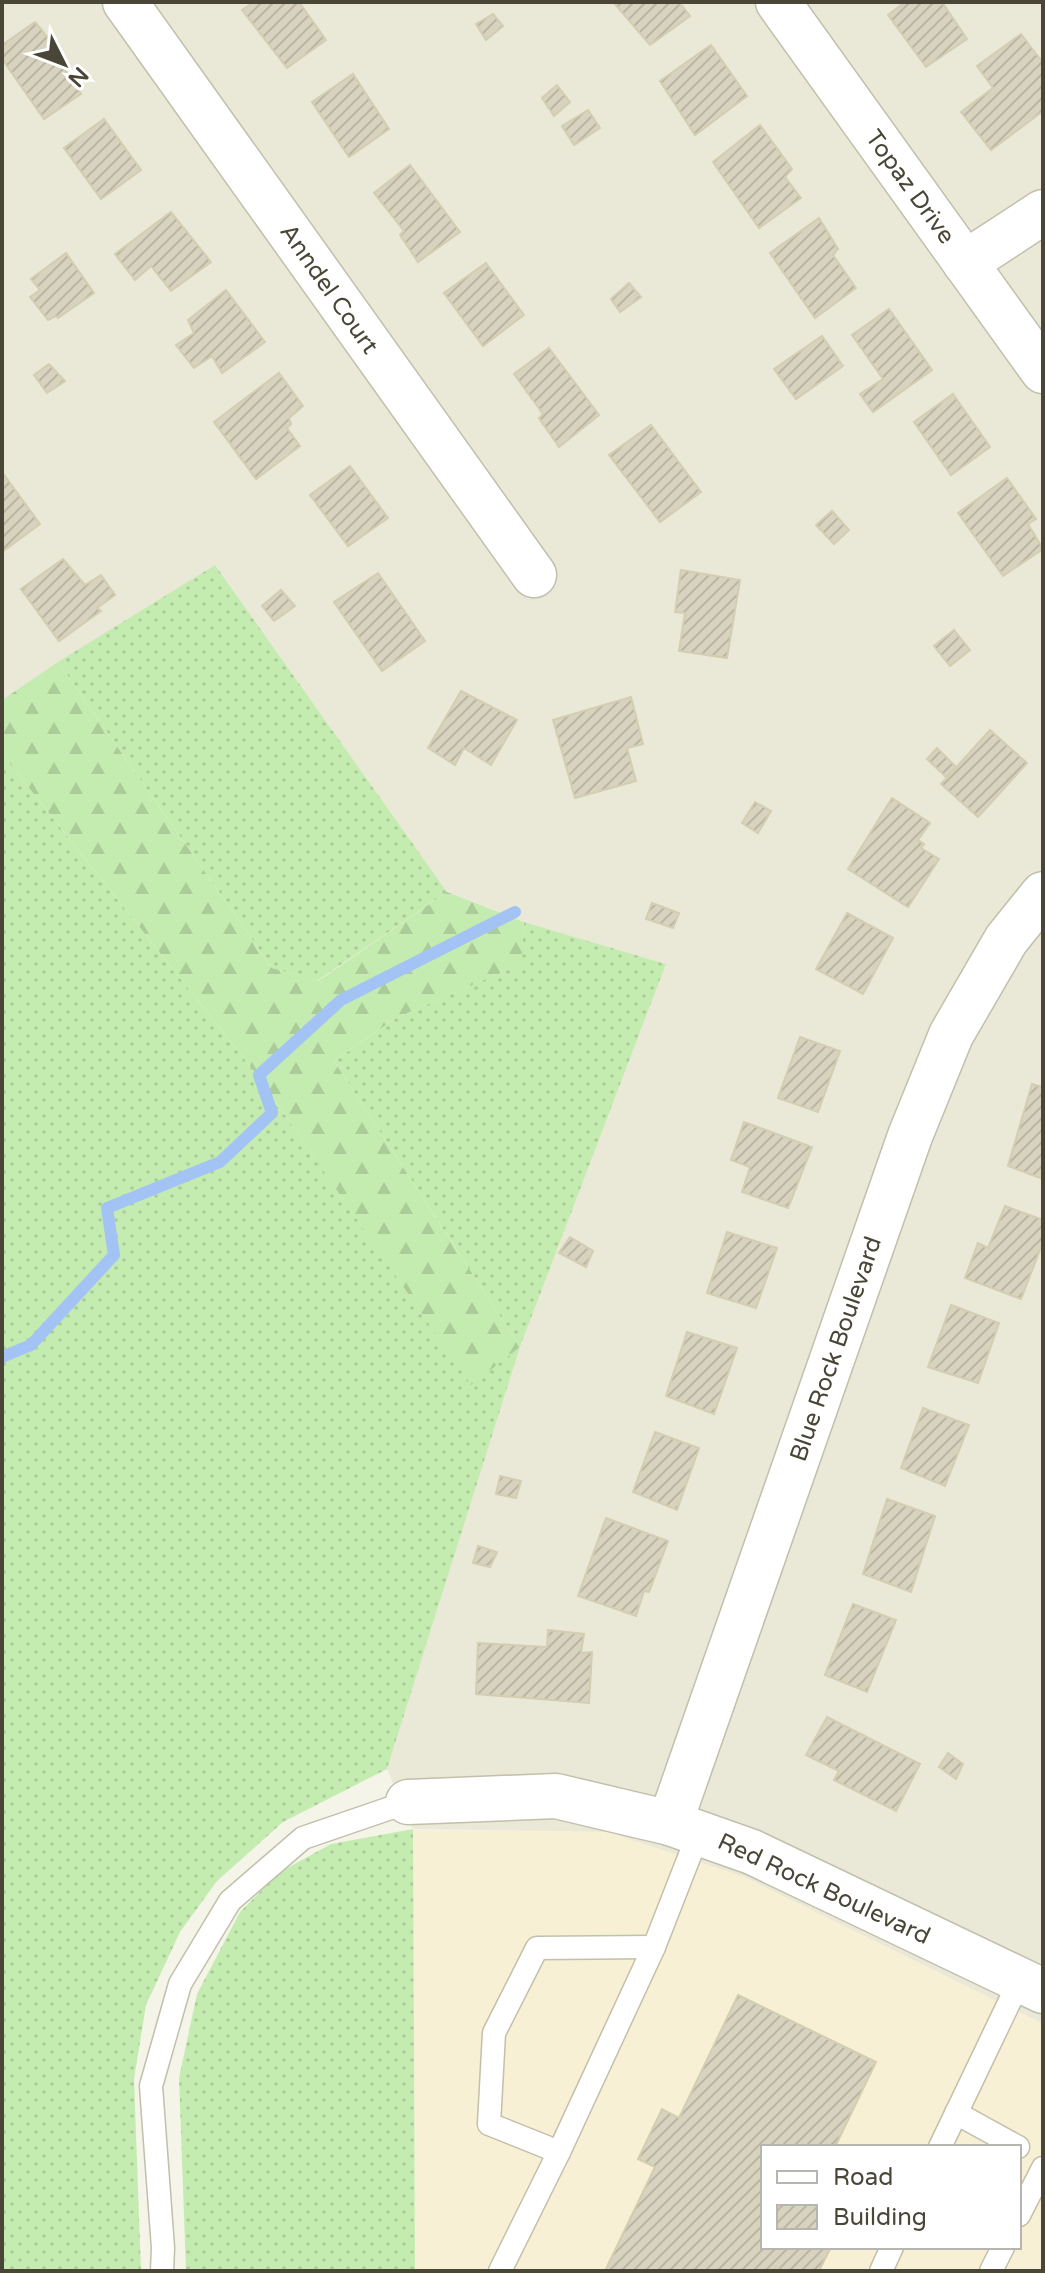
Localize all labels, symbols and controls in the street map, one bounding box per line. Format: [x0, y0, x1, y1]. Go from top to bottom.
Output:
north arrow [24, 24, 104, 104]
text: N [63, 61, 94, 92]
street label: Topaz Drive [859, 124, 961, 250]
street label: Anndel Court [274, 219, 384, 359]
street label: Blue Rock Boulevard [784, 1233, 888, 1465]
street label: Red Rock Boulevard [713, 1827, 935, 1951]
legend [761, 2145, 1021, 2249]
text: Road [833, 2163, 893, 2192]
text: Building [833, 2203, 927, 2232]

